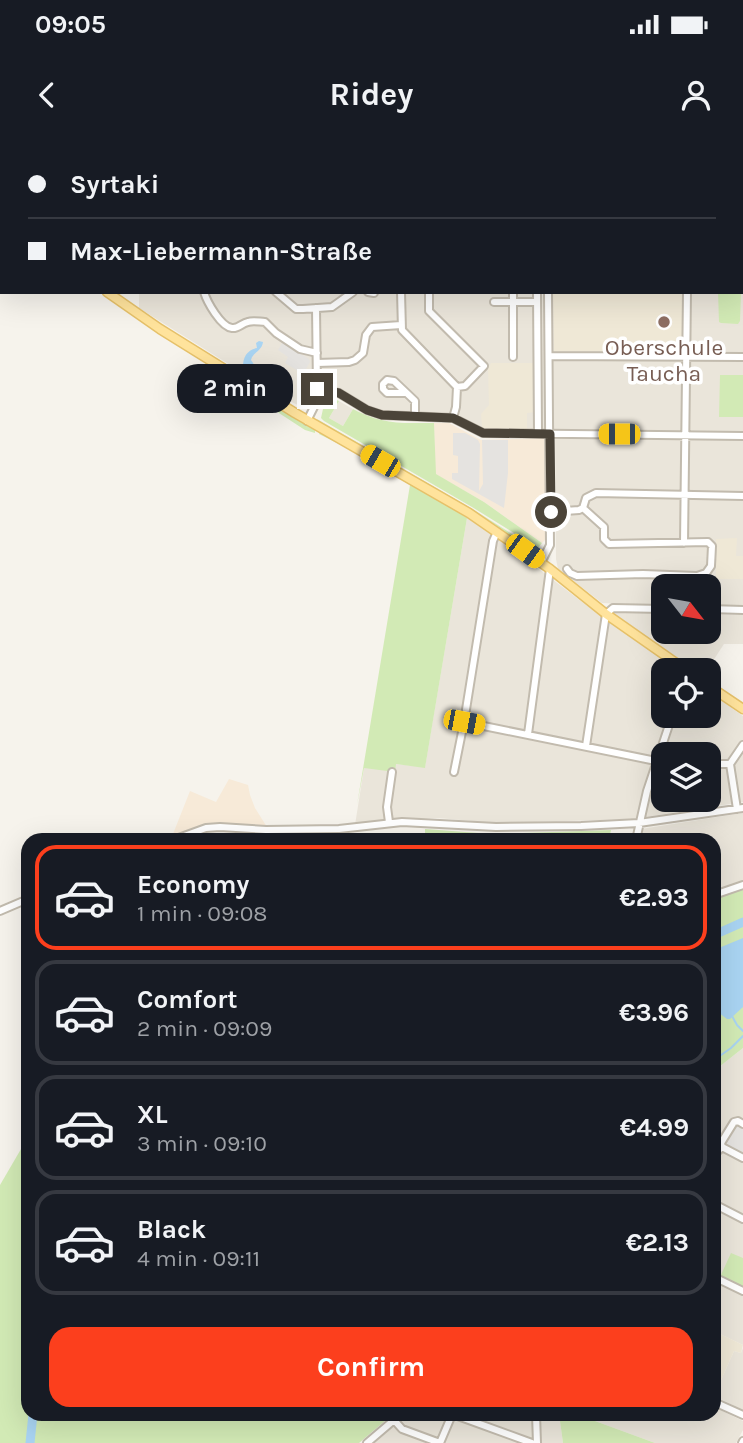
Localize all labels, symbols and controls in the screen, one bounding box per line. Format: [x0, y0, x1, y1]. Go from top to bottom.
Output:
text: 09:05 [35, 9, 106, 40]
icon: back [28, 76, 66, 114]
text: Ridey [330, 76, 413, 113]
icon: person [677, 76, 715, 114]
text: Syrtaki [70, 169, 159, 200]
text: Max-Liebermann-Straße [70, 236, 372, 267]
marker: Oberschule Taucha [656, 314, 672, 330]
place label: Oberschule Taucha [605, 334, 723, 387]
callout: 2 min [177, 364, 292, 414]
route end [301, 373, 333, 405]
text: 2 min [203, 375, 267, 402]
car [599, 424, 641, 445]
car [357, 441, 404, 481]
route start [535, 496, 567, 528]
car [502, 530, 549, 572]
north arrow [651, 574, 721, 644]
map controls [651, 574, 721, 812]
button: locate [651, 658, 721, 728]
car [442, 708, 487, 736]
button: layers [651, 742, 721, 812]
icon: car [53, 866, 116, 929]
text: Economy [137, 869, 249, 900]
text: €2.93 [619, 882, 689, 913]
text: 1 min · 09:08 [137, 900, 267, 927]
icon: car [53, 981, 116, 1044]
text: Comfort [137, 984, 238, 1015]
text: €3.96 [619, 997, 689, 1028]
text: 2 min · 09:09 [137, 1015, 272, 1042]
icon: car [53, 1096, 116, 1159]
text: XL [137, 1099, 168, 1130]
text: €4.99 [620, 1112, 689, 1143]
text: 3 min · 09:10 [137, 1130, 267, 1157]
icon: car [53, 1211, 116, 1274]
text: Black [137, 1214, 206, 1245]
text: €2.13 [626, 1227, 689, 1258]
text: 4 min · 09:11 [137, 1245, 260, 1272]
button: Confirm [49, 1327, 693, 1407]

